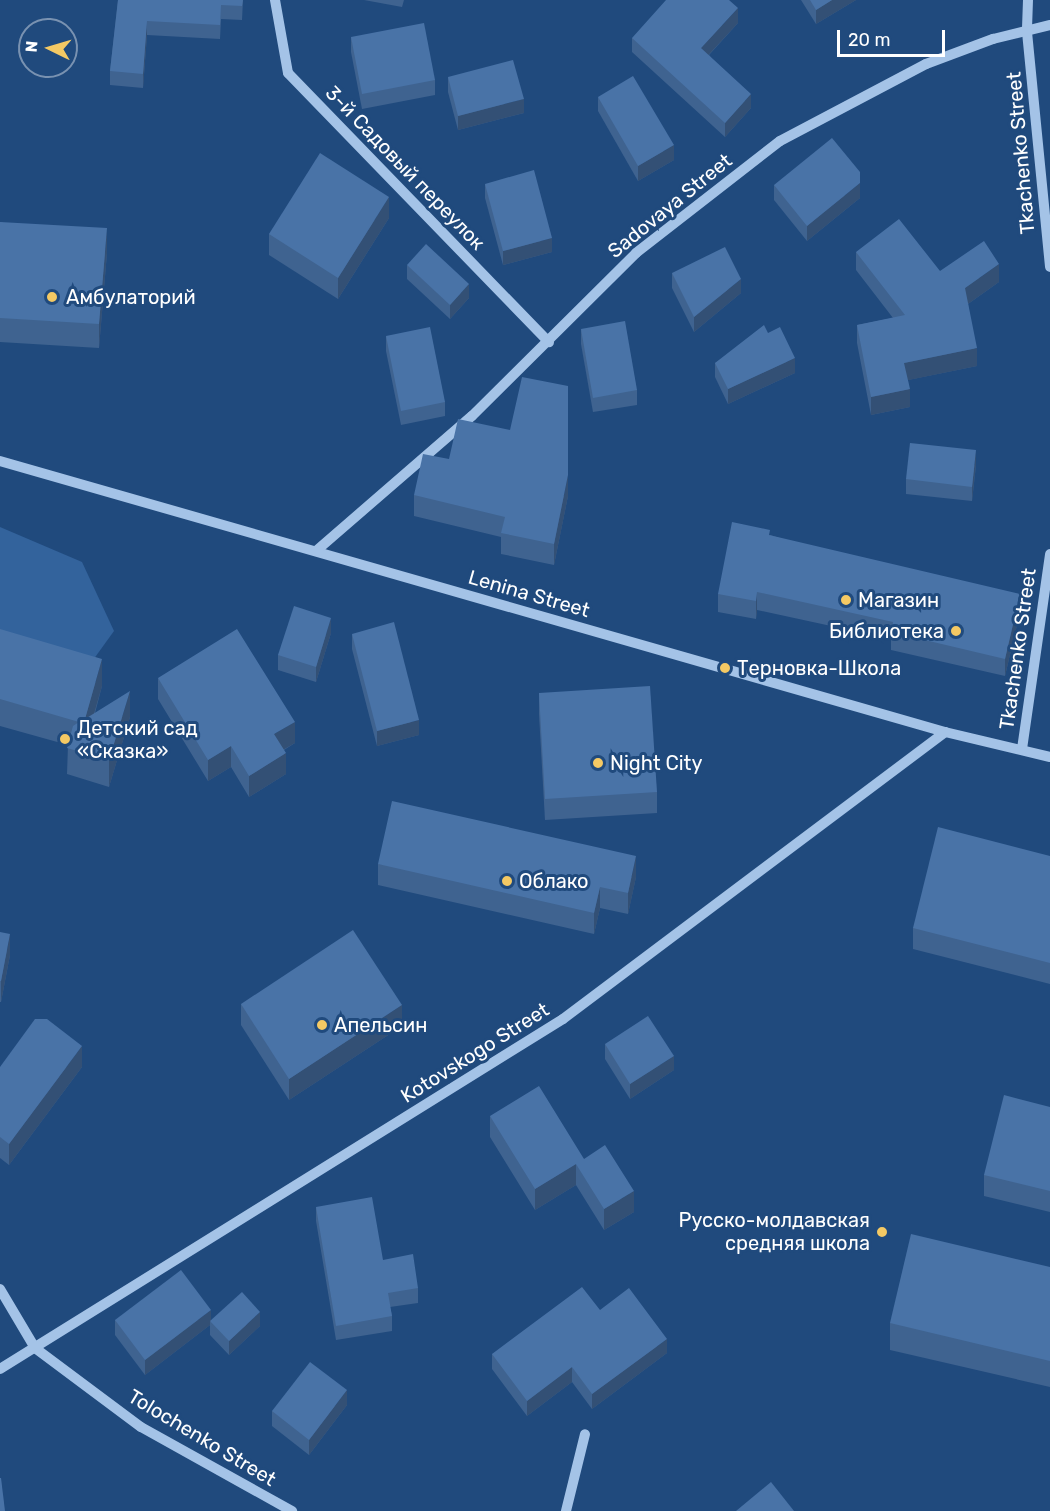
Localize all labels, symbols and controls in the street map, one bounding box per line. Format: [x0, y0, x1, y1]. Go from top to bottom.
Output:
north arrow [18, 18, 78, 78]
scale bar [840, 18, 948, 56]
text: 20 m [848, 29, 890, 51]
text: N [22, 40, 42, 53]
street label: Tkachenko Street [1002, 71, 1040, 235]
street label: 3-й Садовый переулок [320, 81, 490, 255]
street label: Sadovaya Street [603, 149, 737, 263]
place label: Амбулаторий [66, 285, 196, 309]
marker: Амбулаторий [43, 288, 61, 306]
street label: Lenina Street [466, 565, 592, 623]
street label: Tkachenko Street [995, 567, 1041, 731]
place label: Магазин [858, 588, 939, 612]
marker: Магазин [839, 593, 853, 607]
place label: Библиотека [829, 619, 944, 643]
marker: Библиотека [949, 624, 963, 638]
place label: Терновка-Школа [737, 656, 901, 680]
marker: Терновка-Школа [718, 661, 732, 675]
place label: Детский сад «Сказка» [77, 716, 198, 763]
marker: Детский сад «Сказка» [58, 732, 72, 746]
place label: Night City [610, 751, 702, 775]
marker: Night City [591, 756, 605, 770]
place label: Облако [519, 869, 589, 893]
marker: Облако [500, 874, 514, 888]
street label: Kotovskogo Street [396, 998, 554, 1108]
place label: Апельсин [334, 1013, 427, 1037]
marker: Апельсин [315, 1018, 329, 1032]
place label: Русско-молдавская средняя школа [679, 1208, 870, 1255]
marker: Русско-молдавская средняя школа [875, 1225, 889, 1239]
street label: Tolochenko Street [124, 1384, 280, 1492]

